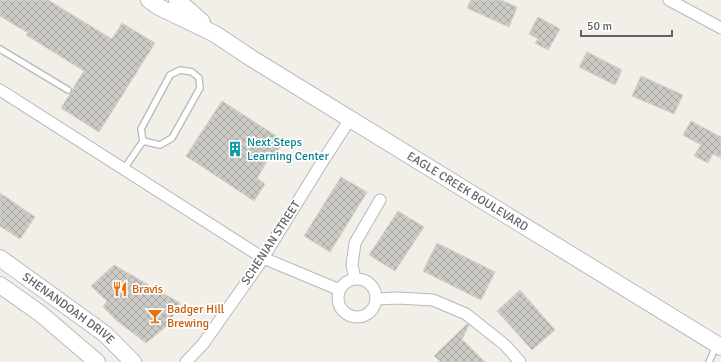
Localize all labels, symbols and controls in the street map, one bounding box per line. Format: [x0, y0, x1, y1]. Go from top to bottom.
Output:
scale bar [581, 12, 672, 38]
text: 50 m [587, 19, 612, 34]
place label: Next Steps Learning Center [247, 135, 330, 164]
building icon: Next Steps Learning Center [226, 140, 244, 158]
street label: EAGLE CREEK BOULEVARD [404, 148, 531, 234]
street label: SCHENIAN STREET [238, 198, 304, 288]
street label: SHENANDOAH DRIVE [19, 269, 118, 347]
restaurant icon: Bravis [111, 280, 129, 298]
place label: Bravis [132, 282, 163, 297]
place label: Badger Hill Brewing [167, 302, 225, 331]
bar icon: Badger Hill Brewing [146, 307, 164, 325]

